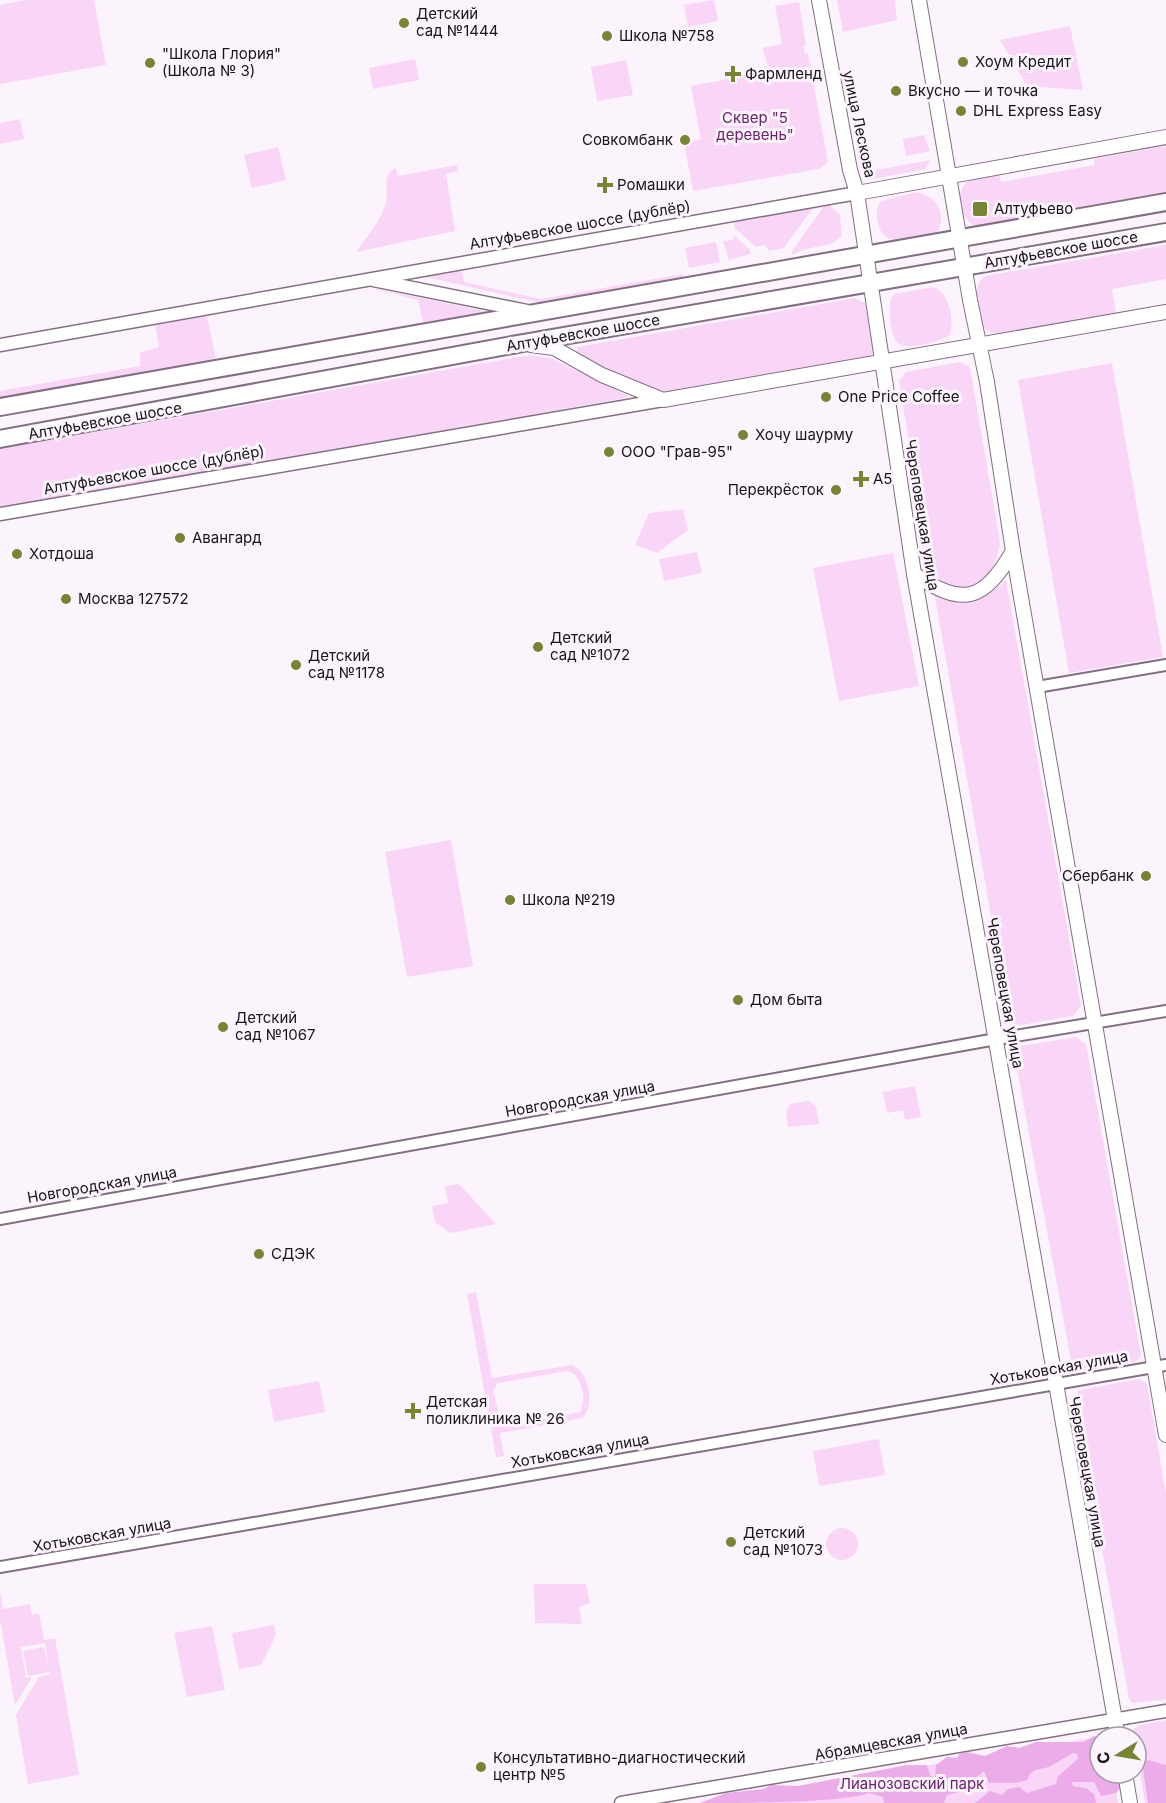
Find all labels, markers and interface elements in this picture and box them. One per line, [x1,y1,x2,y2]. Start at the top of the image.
place label: Детский сад №1444 [416,4,498,40]
marker: Детский сад №1444 [397,16,411,30]
place label: Школа №758 [619,26,715,45]
marker: Школа №758 [600,29,614,43]
place label: "Школа Глория" (Школа № 3) [162,44,281,80]
place label: Хоум Кредит [975,52,1071,71]
marker: Хоум Кредит [956,55,970,69]
marker: "Школа Глория" (Школа № 3) [143,56,157,70]
place label: Фармленд [745,64,822,83]
marker: Фармленд [726,67,740,81]
street label: улица Лескова [839,69,880,179]
place label: Вкусно — и точка [908,81,1038,100]
marker: Вкусно — и точка [889,84,903,98]
place label: DHL Express Easy [973,101,1103,120]
marker: DHL Express Easy [954,104,968,118]
park label: Сквер "5 деревень" [716,108,794,144]
place label: Совкомбанк [582,130,673,149]
marker: Совкомбанк [678,133,692,147]
place label: Ромашки [617,175,685,194]
marker: Ромашки [598,178,612,192]
street label: Алтуфьевское шоссе (дублёр) [468,196,692,253]
place label: Алтуфьево [994,199,1073,218]
marker: Алтуфьево [971,200,989,218]
street label: Алтуфьевское шоссе [983,227,1139,272]
street label: Алтуфьевское шоссе [505,310,661,355]
place label: One Price Coffee [838,387,959,406]
marker: One Price Coffee [819,390,833,404]
street label: Алтуфьевское шоссе [27,398,183,443]
place label: Хочу шаурму [755,425,854,444]
marker: Хочу шаурму [736,428,750,442]
street label: Череповецкая улица [901,438,944,592]
street label: Алтуфьевское шоссе (дублёр) [42,441,266,498]
place label: ООО "Грав-95" [621,442,733,461]
marker: ООО "Грав-95" [602,445,616,459]
place label: А5 [873,469,892,488]
marker: А5 [854,472,868,486]
place label: Перекрёсток [728,480,824,499]
marker: Перекрёсток [829,483,843,497]
place label: Авангард [192,528,262,547]
marker: Авангард [173,531,187,545]
place label: Хотдоша [29,544,94,563]
marker: Хотдоша [10,547,24,561]
place label: Москва 127572 [78,589,189,608]
marker: Москва 127572 [59,592,73,606]
place label: Детский сад №1072 [550,628,630,664]
marker: Детский сад №1072 [531,640,545,654]
place label: Детский сад №1178 [308,646,385,682]
marker: Детский сад №1178 [289,658,303,672]
place label: Сбербанк [1062,866,1134,885]
marker: Сбербанк [1139,869,1153,883]
place label: Школа №219 [522,890,615,909]
marker: Школа №219 [503,893,517,907]
street label: Череповецкая улица [983,916,1028,1070]
place label: Дом быта [750,990,822,1009]
marker: Дом быта [731,993,745,1007]
place label: Детский сад №1067 [235,1008,316,1044]
marker: Детский сад №1067 [216,1020,230,1034]
street label: Новгородская улица [504,1076,656,1121]
street label: Новгородская улица [26,1162,178,1207]
place label: СДЭК [271,1244,315,1263]
marker: СДЭК [252,1247,266,1261]
street label: Хотьковская улица [988,1346,1129,1389]
place label: Детская поликлиника № 26 [426,1392,565,1428]
street label: Череповецкая улица [1065,1395,1110,1549]
marker: Детская поликлиника № 26 [404,1402,422,1420]
street label: Хотьковская улица [509,1429,650,1472]
street label: Хотьковская улица [31,1513,172,1556]
place label: Детский сад №1073 [743,1523,823,1559]
marker: Детский сад №1073 [724,1535,738,1549]
street label: Абрамцевская улица [813,1719,969,1764]
north arrow [1088,1725,1148,1785]
place label: Консультативно-диагностический центр №5 [493,1748,746,1784]
text: С [1092,1750,1114,1766]
marker: Консультативно-диагностический центр №5 [474,1760,488,1774]
park label: Лианозовский парк [840,1774,984,1793]

